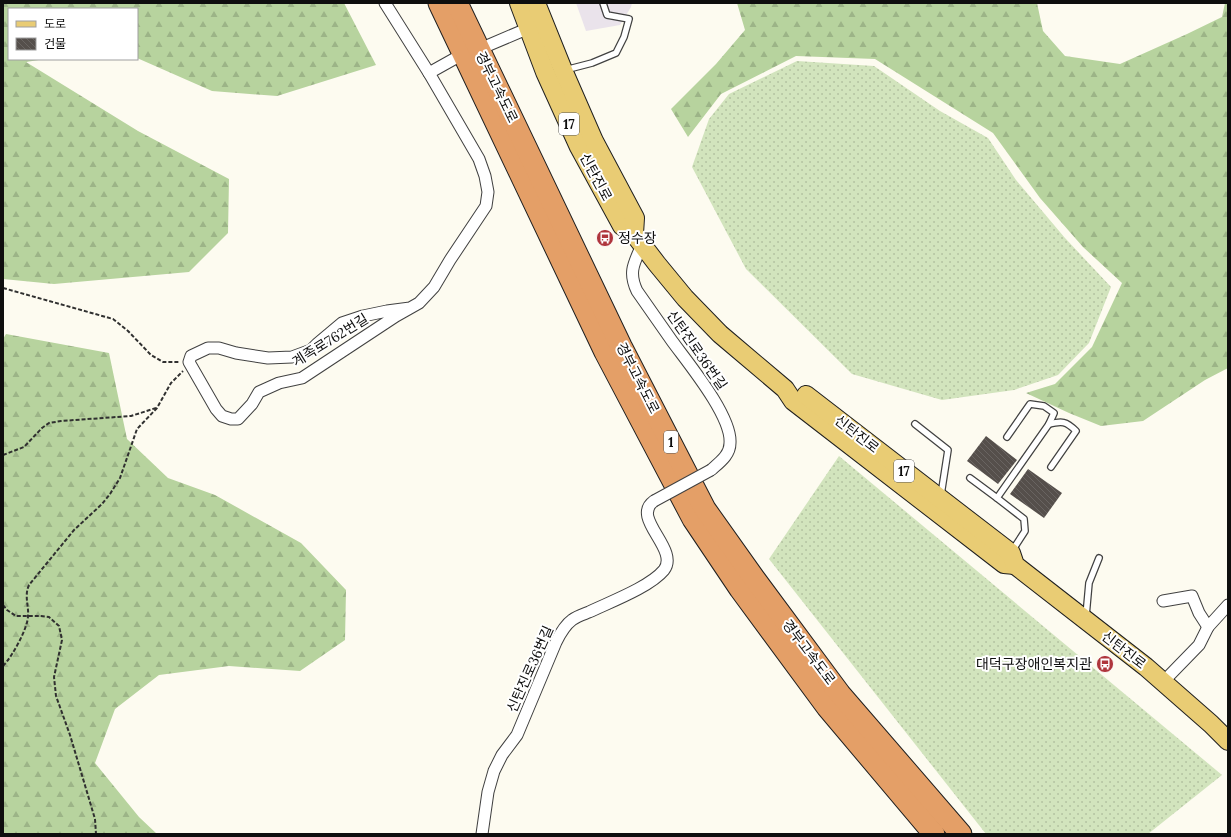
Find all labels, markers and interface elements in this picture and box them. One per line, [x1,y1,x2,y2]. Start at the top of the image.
legend [8,8,138,60]
text: 도로 [44,16,66,31]
text: 건물 [44,36,66,51]
street label: 경부고속도로 [472,48,522,126]
road number: 17 [559,113,579,135]
street label: 신탄진로 [576,150,616,204]
bus stop icon: 정수장 [595,228,615,248]
place label: 정수장 [618,229,657,247]
street label: 신탄진로36번길 [663,307,731,393]
street label: 계족로762번길 [289,309,371,371]
street label: 경부고속도로 [612,339,664,417]
street label: 신탄진로 [831,411,883,457]
road number: 1 [664,431,678,453]
road number: 17 [894,460,914,482]
street label: 경부고속도로 [779,616,840,688]
street label: 신탄진로36번길 [503,623,557,715]
street label: 신탄진로 [1098,627,1150,673]
bus stop icon: 대덕구장애인복지관 [1095,654,1115,674]
place label: 대덕구장애인복지관 [976,655,1092,673]

